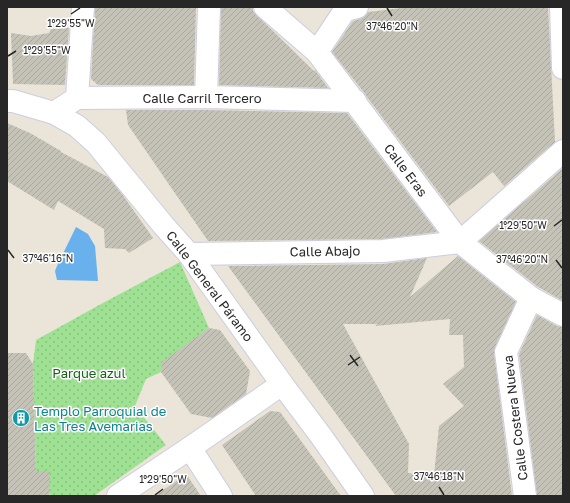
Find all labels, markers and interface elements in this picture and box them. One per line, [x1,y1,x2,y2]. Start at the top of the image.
text: 1°29'55"W [47,17,95,29]
text: 37°46'20"N [366,20,418,32]
text: 1°29'55"W [23,44,71,56]
street label: Calle Carril Tercero [142,90,262,106]
street label: Calle Eras [381,140,431,200]
text: 1°29'50"W [499,219,547,231]
street label: Calle General Páramo [163,228,257,345]
street label: Calle Abajo [290,242,361,260]
text: 37°46'16"N [23,252,73,264]
text: 37°46'20"N [496,253,548,265]
street label: Calle Costera Nueva [499,354,531,482]
park label: Parque azul [52,365,126,381]
place label: Templo Parroquial de Las Tres Avemarias [34,403,166,434]
building icon: Templo Parroquial de Las Tres Avemarias [11,408,31,428]
text: 37°46'18"N [414,470,464,482]
text: 1°29'50"W [139,473,187,485]

